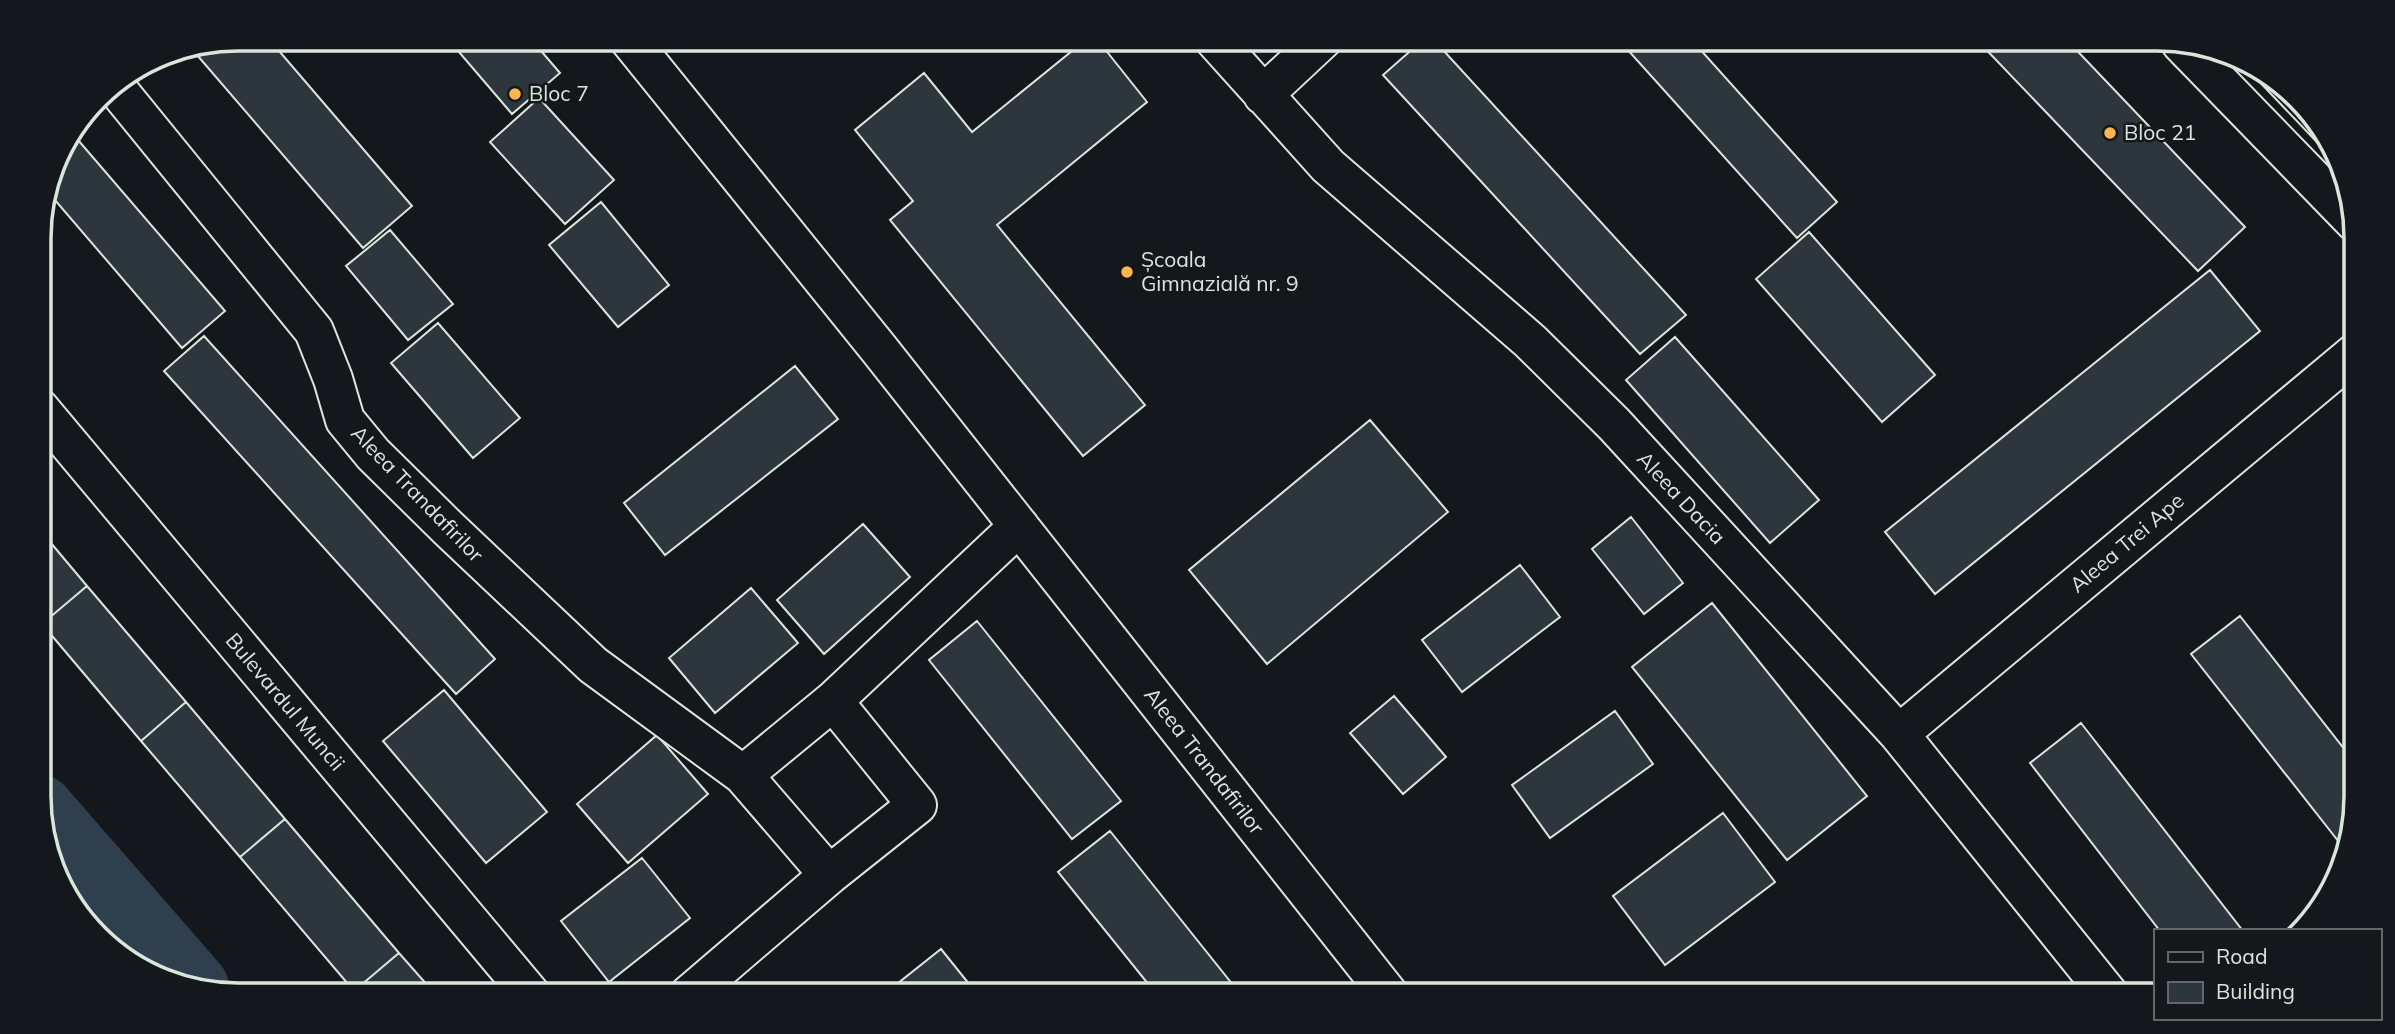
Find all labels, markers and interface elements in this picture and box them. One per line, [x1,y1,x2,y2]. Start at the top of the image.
place label: Bloc 7 [529,80,589,106]
marker: Bloc 7 [507,86,523,102]
place label: Bloc 21 [2124,119,2196,145]
marker: Bloc 21 [2102,125,2118,141]
place label: Școala Gimnazială nr. 9 [1141,246,1299,296]
marker: Școala Gimnazială nr. 9 [1119,264,1135,280]
street label: Aleea Trandafirilor [346,420,490,567]
street label: Aleea Dacia [1632,445,1731,549]
street label: Aleea Trei Ape [2064,487,2189,598]
street label: Bulevardul Muncii [221,627,351,775]
street label: Aleea Trandafirilor [1139,682,1270,839]
legend [2154,929,2381,1020]
text: Road [2216,943,2267,969]
text: Building [2216,978,2295,1004]

